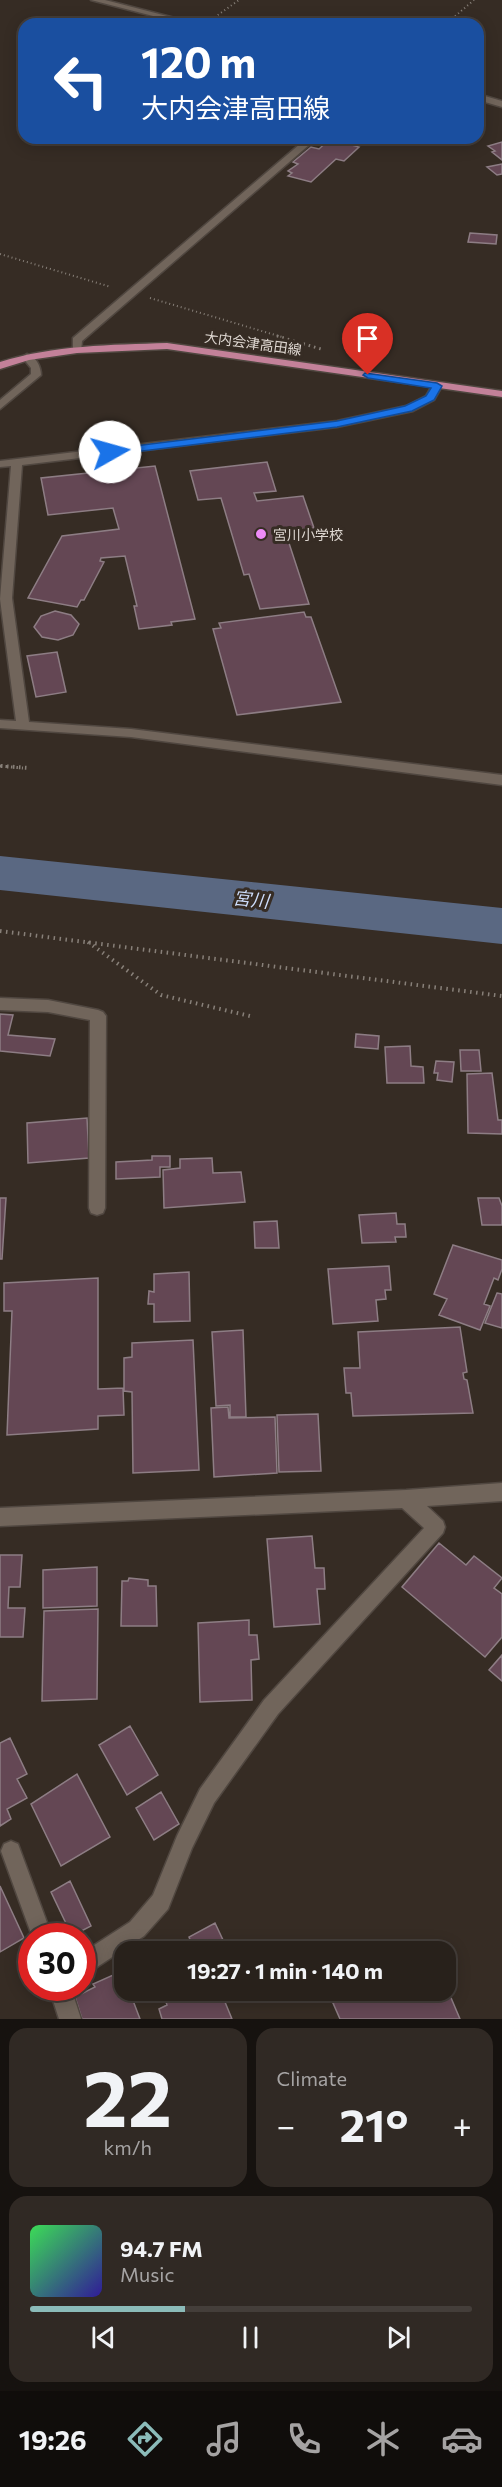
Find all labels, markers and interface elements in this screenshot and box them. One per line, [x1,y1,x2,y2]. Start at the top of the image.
text: 120 m [141,35,256,87]
icon: left [42,42,120,120]
text: 大内会津高田線 [141,91,330,124]
pin [342,313,393,375]
icon: arrive [351,322,384,355]
street label: 大内会津高田線 [203,328,303,358]
position arrow [78,420,142,484]
place label: 宮川小学校 [273,526,343,543]
marker: 宮川小学校 [254,527,268,541]
water label: 宮川 [232,886,272,912]
speed limit sign: 30 [18,1923,96,2001]
text: 19:27 · 1 min · 140 m [187,1957,383,1984]
text: 22 [83,2048,172,2143]
text: Climate [277,2066,347,2090]
text: 21° [339,2096,408,2151]
text: − [277,2104,295,2145]
text: + [453,2104,472,2145]
text: km/h [103,2135,152,2159]
text: 94.7 FM [120,2235,203,2262]
text: Music [120,2262,174,2286]
icon: previous [87,2321,120,2354]
icon: pause [234,2321,267,2354]
icon: next [382,2321,415,2354]
icon: directions [124,2418,166,2460]
icon: music [203,2418,245,2460]
icon: phone [283,2418,325,2460]
icon: climate [362,2418,404,2460]
icon: car [441,2418,483,2460]
text: 19:26 [19,2423,87,2456]

